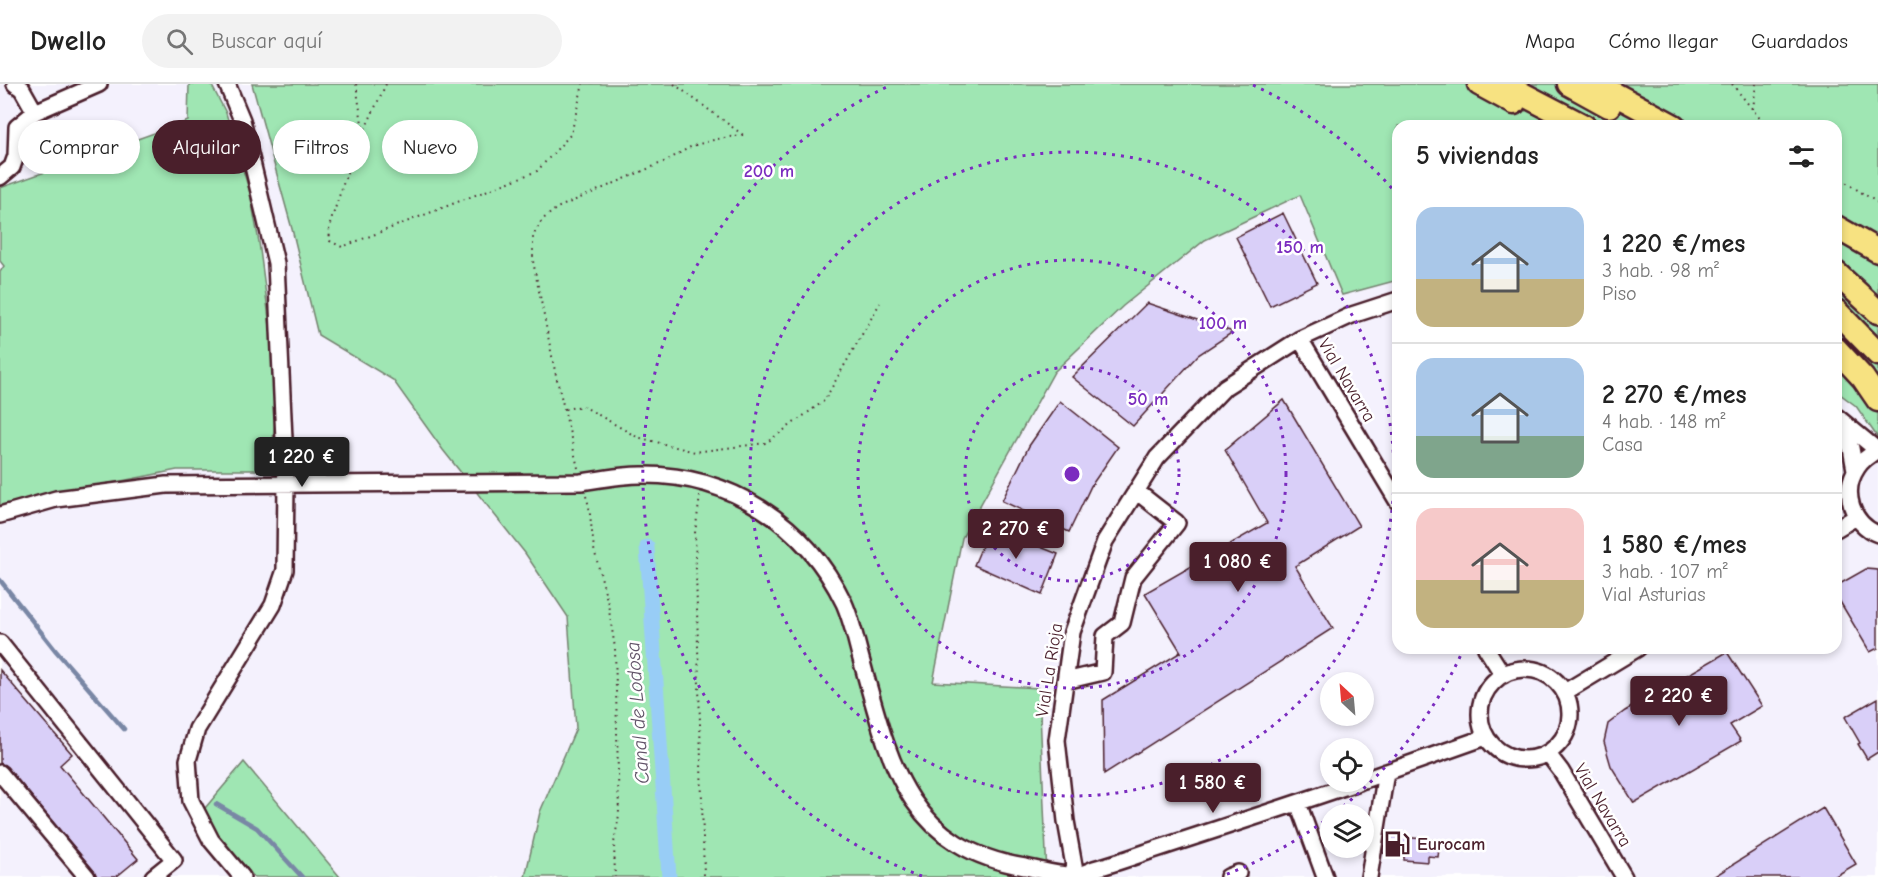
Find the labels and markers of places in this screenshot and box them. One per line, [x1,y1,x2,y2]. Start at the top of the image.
pin: 1 220 € [247,437,357,488]
centre of rings [1062,464,1082,484]
pin: 2 270 € [961,509,1071,560]
pin: 1 080 € [1183,542,1293,593]
pin: 2 220 € [1624,676,1734,727]
pin: 1 580 € [1158,763,1268,814]
fuel station icon: Eurocam [1382,829,1412,859]
place label: Eurocam [1417,834,1485,855]

